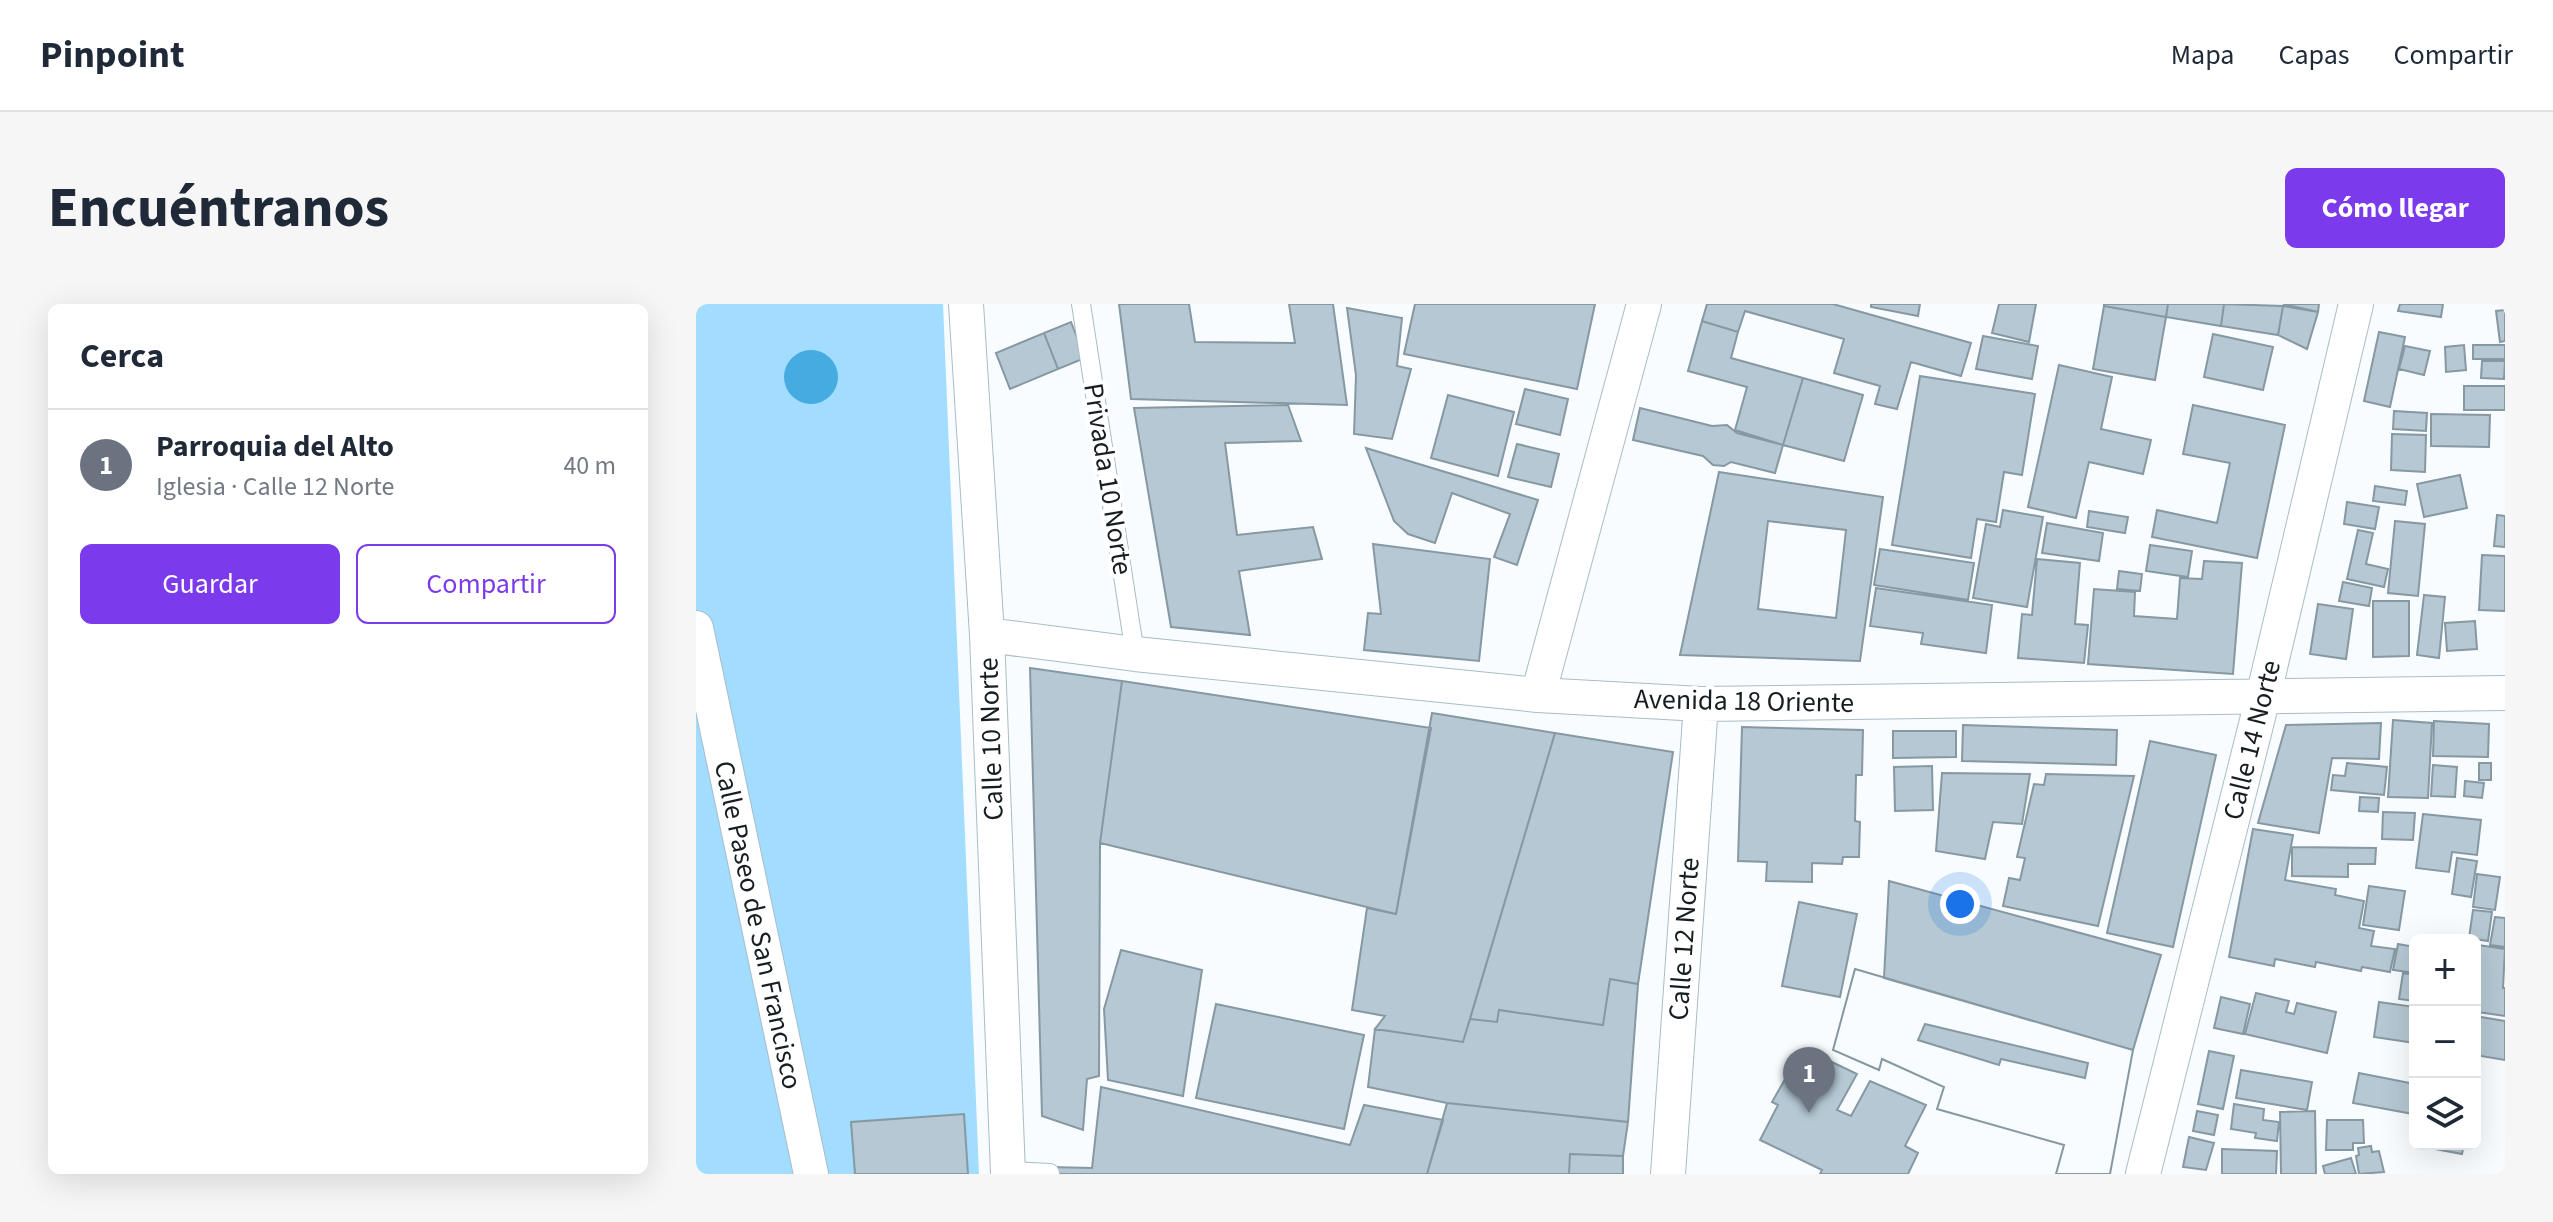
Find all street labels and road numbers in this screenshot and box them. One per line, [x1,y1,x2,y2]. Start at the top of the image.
street label: Privada 10 Norte [1073,380,1143,578]
street label: Calle 14 Norte [2213,656,2291,824]
street label: Calle 10 Norte [968,657,1014,821]
street label: Avenida 18 Oriente [1634,679,1854,723]
street label: Calle Paseo de San Francisco [704,757,812,1093]
street label: Calle 12 Norte [1658,856,1710,1022]

